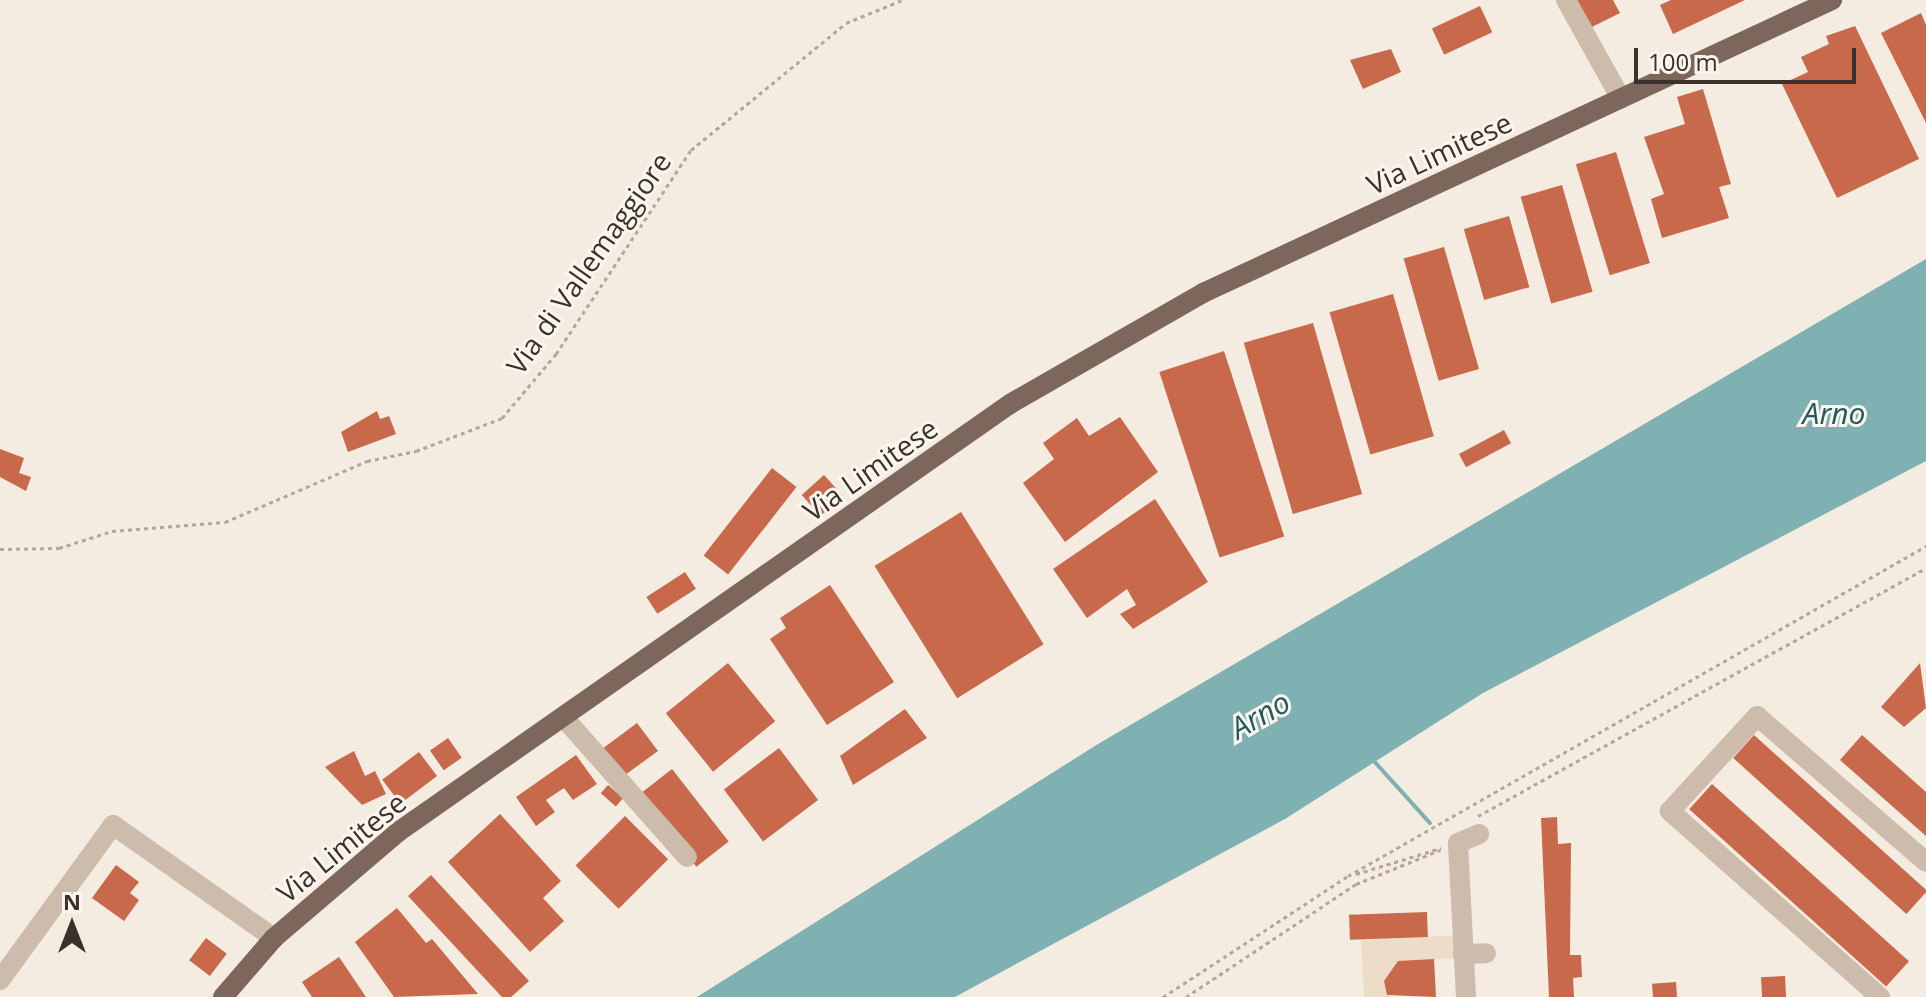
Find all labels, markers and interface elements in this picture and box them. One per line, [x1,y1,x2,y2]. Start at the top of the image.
scale bar [1638,32,1860,82]
text: 100 m [1648,45,1718,78]
street label: Via Limitese [1361,105,1517,201]
street label: Via di Vallemaggiore [499,146,677,380]
water label: Arno [1803,395,1865,431]
street label: Via Limitese [796,410,944,528]
water label: Arno [1224,684,1296,746]
street label: Via Limitese [270,785,412,909]
north arrow [32,885,112,965]
text: N [63,886,81,916]

